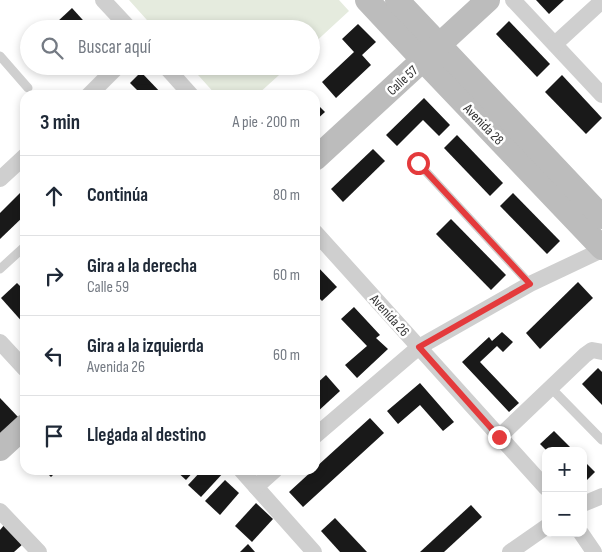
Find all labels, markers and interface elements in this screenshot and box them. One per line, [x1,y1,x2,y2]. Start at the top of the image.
search box [20,20,320,75]
icon: search [38,34,66,62]
text: Buscar aquí [78,36,151,59]
street label: Calle 57 [383,62,422,99]
street label: Avenida 28 [459,99,507,148]
text: 3 min [40,110,80,135]
text: A pie · 200 m [233,113,300,132]
route start [407,152,430,175]
icon: ahead [40,182,68,210]
text: Continúa [87,184,148,207]
text: 80 m [273,186,300,205]
text: Gira a la derecha [87,255,197,278]
icon: right [40,262,68,290]
text: 60 m [273,266,300,285]
text: Calle 59 [87,278,129,297]
street label: Avenida 26 [366,290,413,340]
text: Gira a la izquierda [87,335,204,358]
icon: left [40,342,68,370]
text: 60 m [273,346,300,365]
text: Avenida 26 [87,358,145,377]
icon: arrive [40,422,68,450]
text: Llegada al destino [87,424,206,447]
route end [488,426,511,449]
map controls [542,447,587,537]
button: + [542,447,587,492]
button: − [542,492,587,537]

